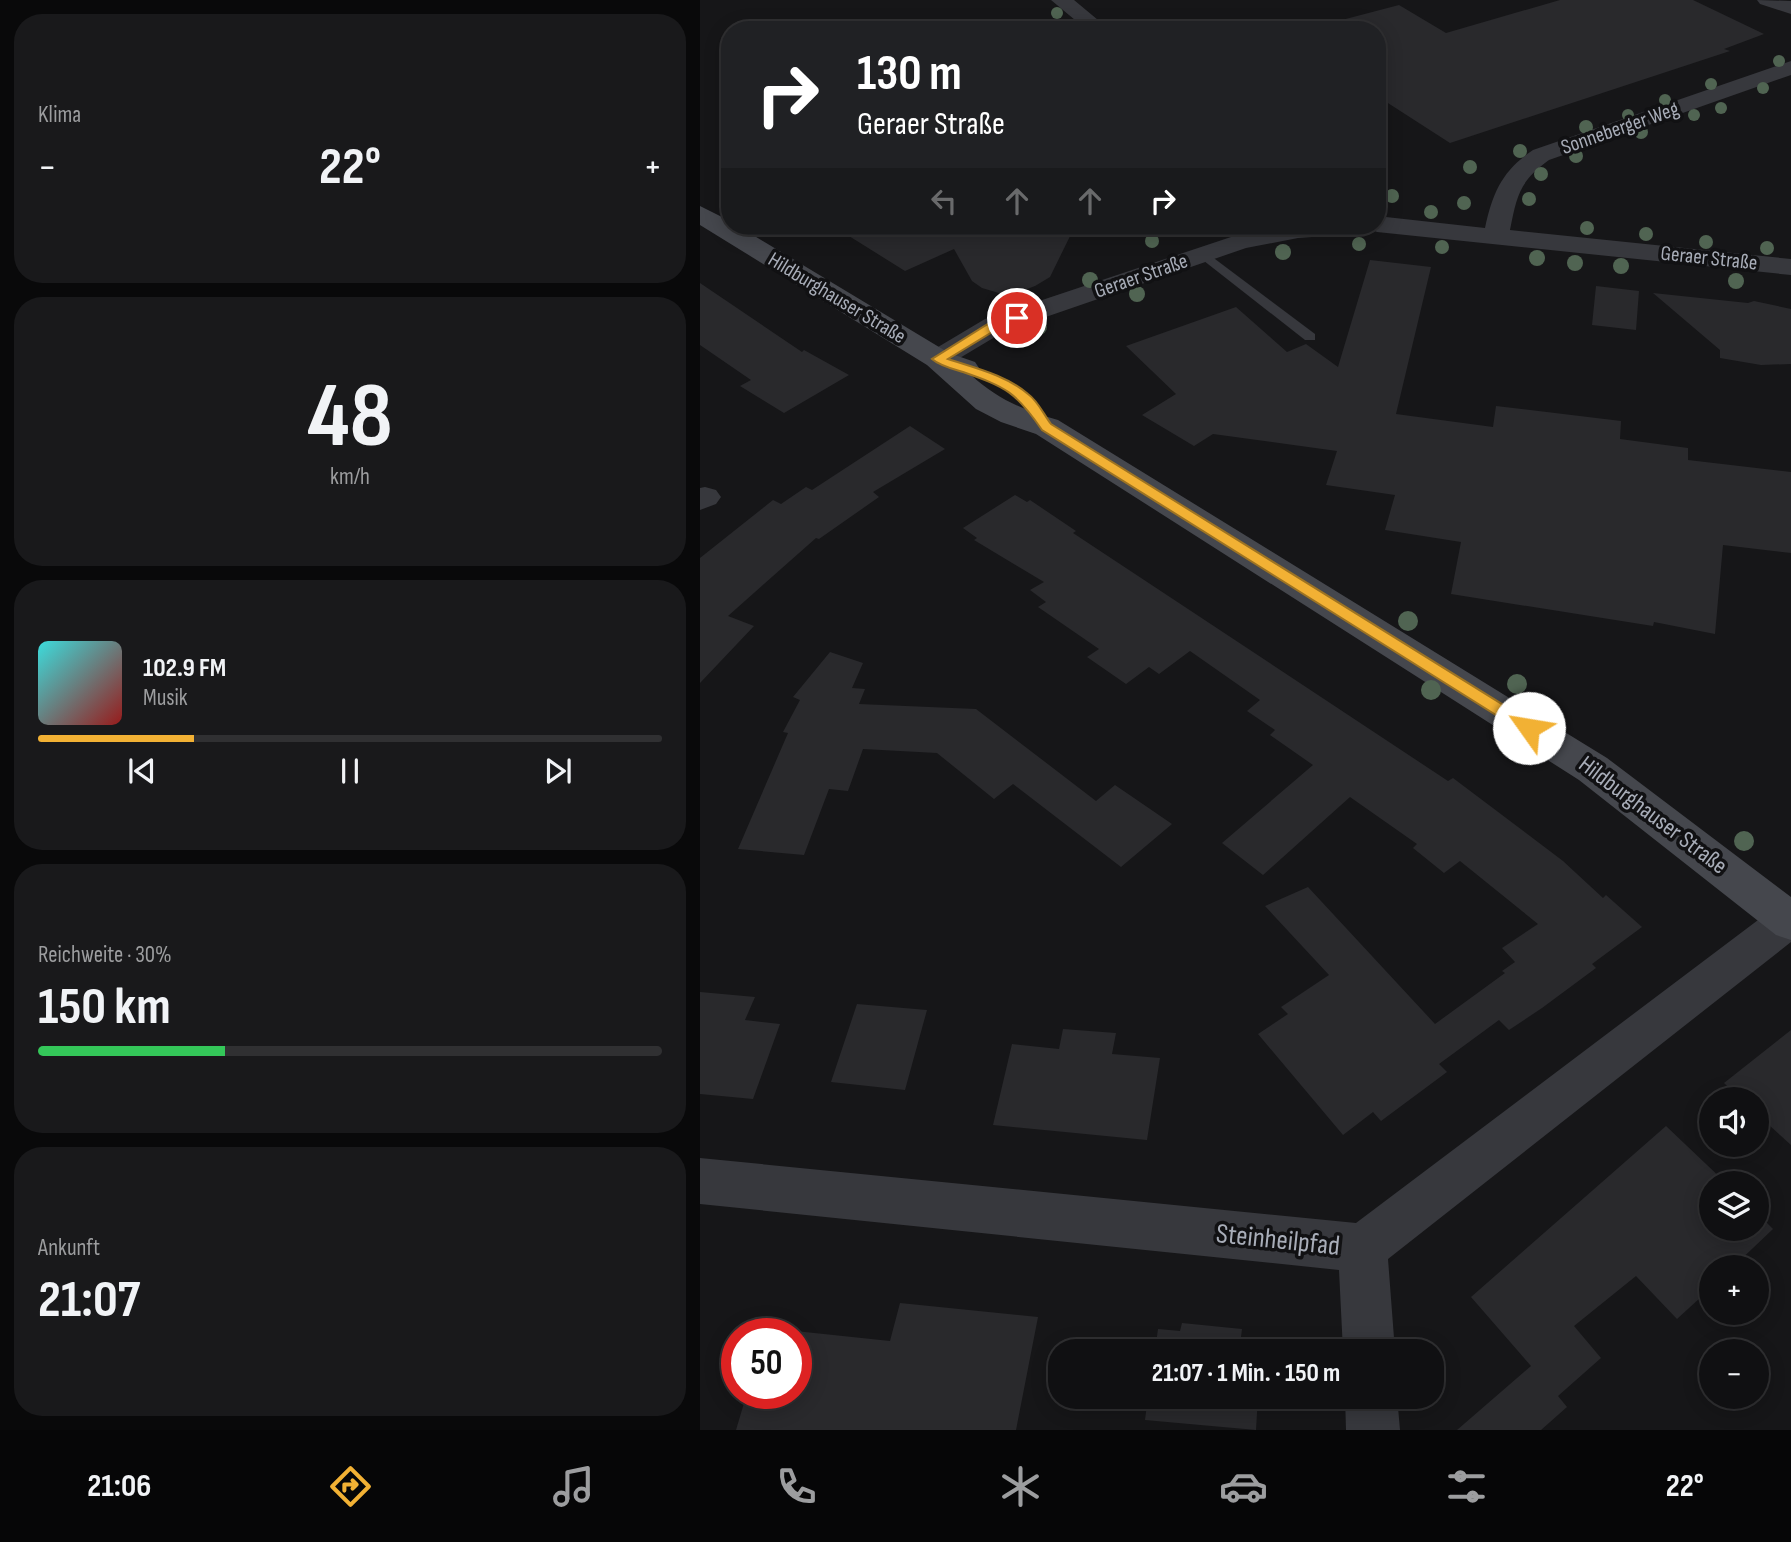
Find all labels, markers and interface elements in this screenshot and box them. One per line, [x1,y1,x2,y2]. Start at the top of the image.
text: 130 m [857,45,962,104]
icon: right [742,49,833,140]
street label: Sonneberger Weg [1558,96,1682,160]
text: Klima [38,101,81,129]
text: Geraer Straße [857,105,1005,144]
text: 22° [319,136,381,199]
text: − [38,145,57,190]
text: + [643,145,662,190]
icon: left [925,182,963,220]
icon: ahead [998,182,1036,220]
icon: ahead [1071,182,1109,220]
icon: right [1144,182,1182,220]
street label: Geraer Straße [1659,240,1759,276]
street label: Hildburghauser Straße [764,247,910,349]
street label: Geraer Straße [1091,248,1191,304]
pin [987,288,1047,348]
icon: arrive [998,299,1036,337]
text: 48 [307,363,393,472]
text: km/h [330,463,370,491]
text: 102.9 FM [143,653,226,684]
text: Musik [143,684,188,712]
position arrow [1492,691,1566,765]
street label: Hildburghauser Straße [1573,750,1733,880]
icon: previous [123,752,161,790]
icon: pause [331,752,369,790]
icon: next [539,752,577,790]
text: Reichweite · 30% [38,941,172,969]
text: 150 km [38,976,171,1039]
map controls [1699,1087,1769,1409]
button: sound [1699,1087,1769,1157]
button: layers [1699,1171,1769,1241]
street label: Steinheilpfad [1215,1217,1341,1263]
text: Ankunft [38,1234,100,1262]
button: + [1699,1255,1769,1325]
text: 21:07 [38,1269,140,1332]
speed limit sign: 50 [721,1318,812,1409]
button: − [1699,1339,1769,1409]
text: 21:07 · 1 Min. · 150 m [1152,1358,1340,1389]
icon: directions [326,1462,375,1511]
icon: music [549,1462,598,1511]
icon: phone [772,1462,821,1511]
icon: climate [996,1462,1045,1511]
icon: car [1219,1462,1268,1511]
icon: filters [1442,1462,1491,1511]
text: 21:06 [87,1467,151,1506]
text: 22° [1666,1467,1704,1506]

